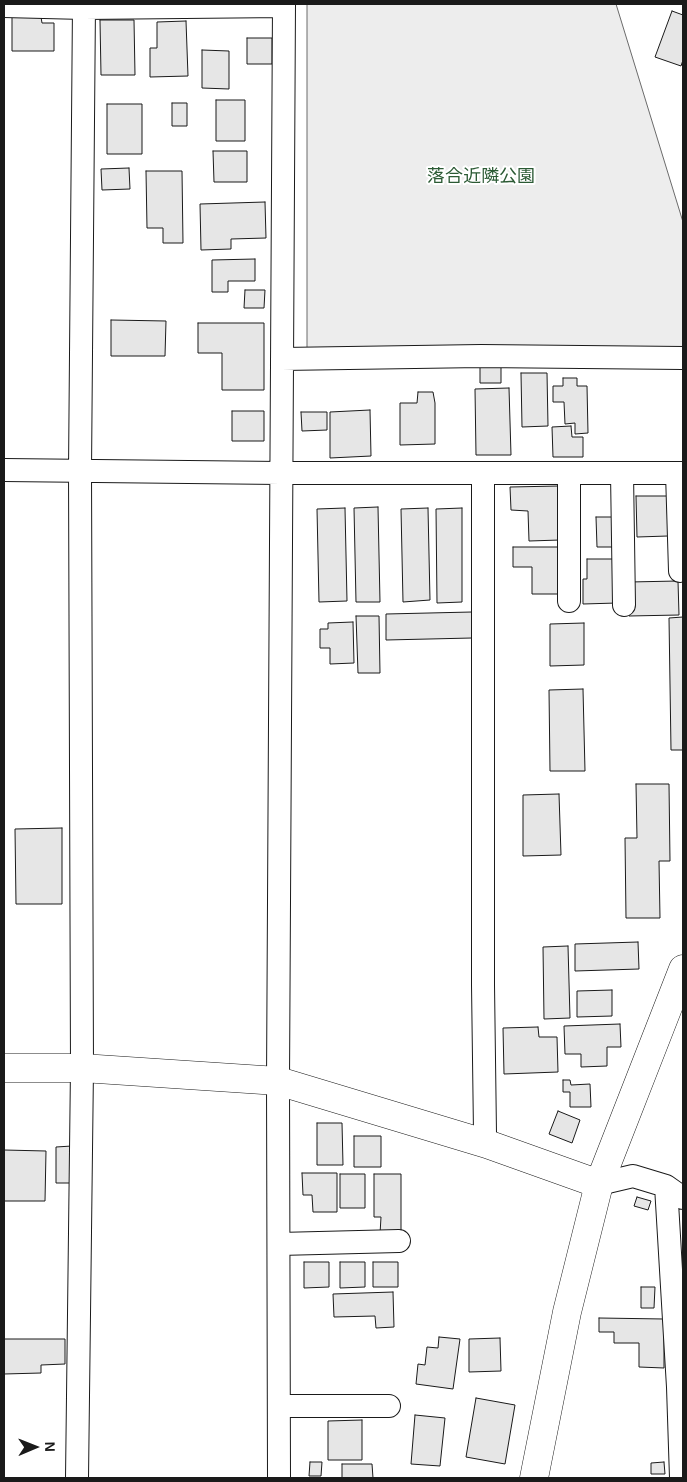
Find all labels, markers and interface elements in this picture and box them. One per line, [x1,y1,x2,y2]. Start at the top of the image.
park label: 落合近隣公園 [427,166,535,188]
north arrow [10,1422,60,1472]
text: N [42,1442,58,1452]

